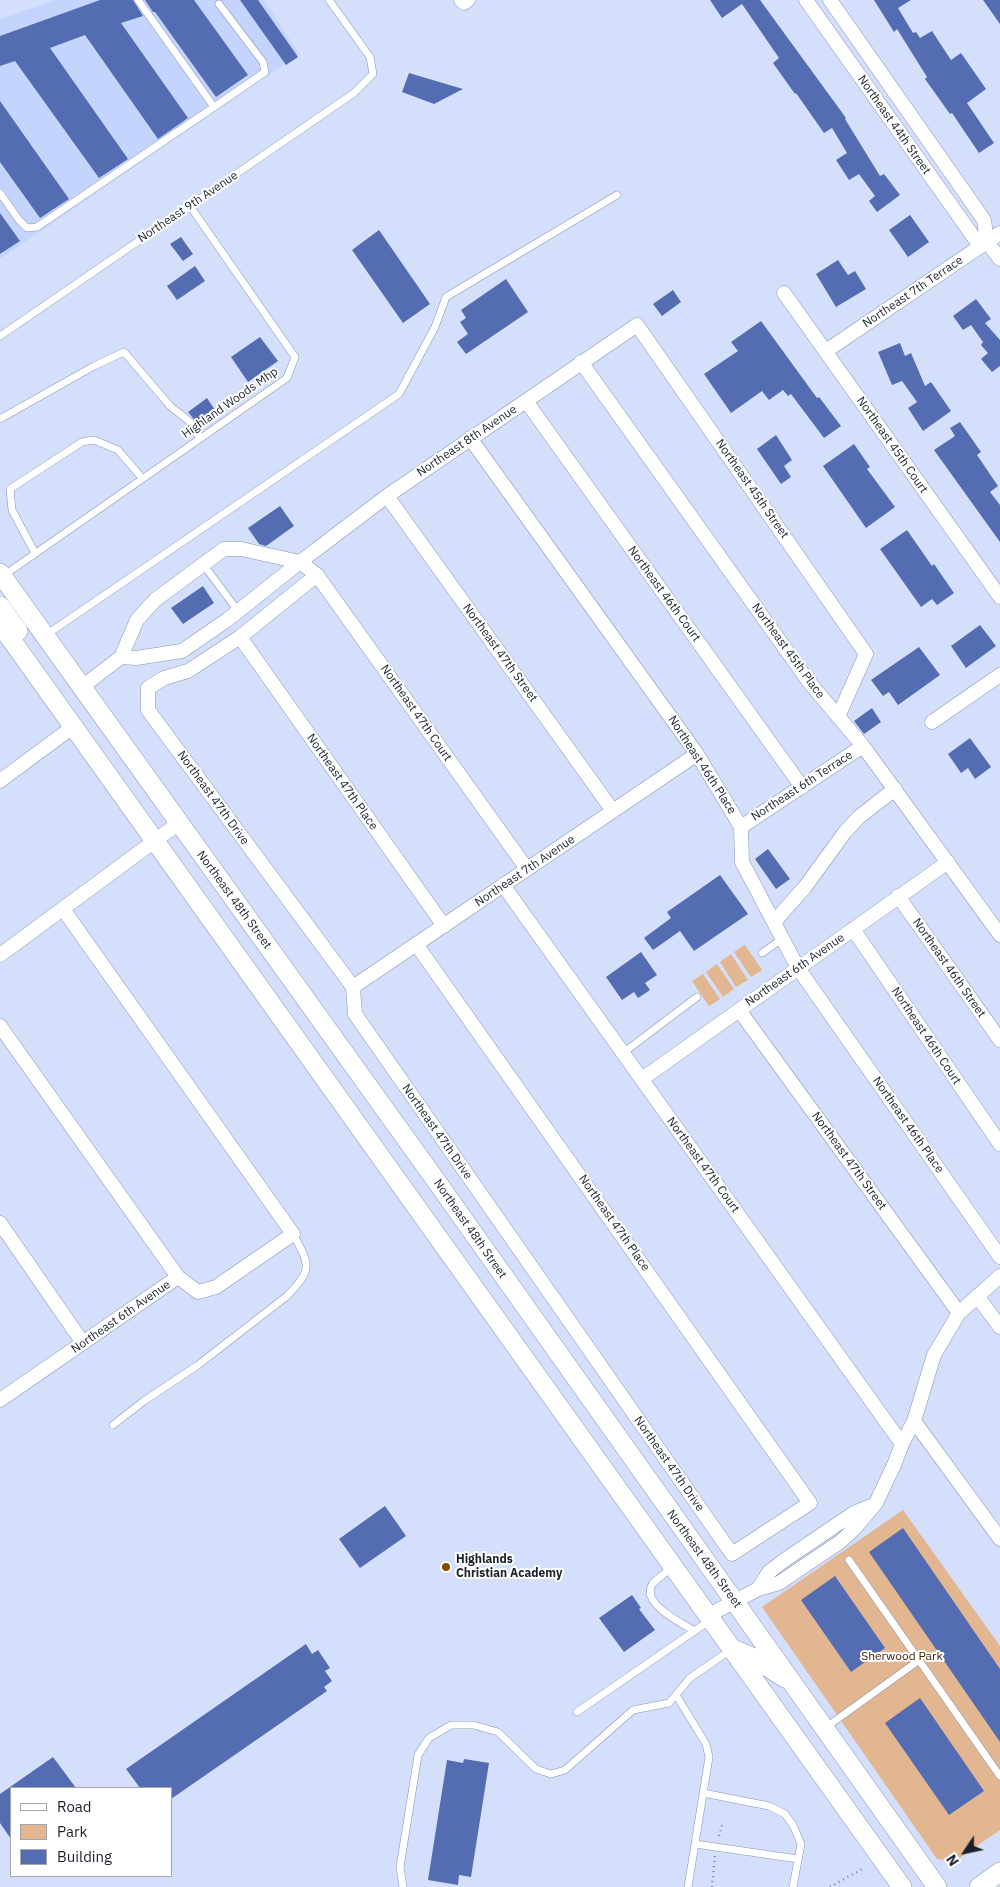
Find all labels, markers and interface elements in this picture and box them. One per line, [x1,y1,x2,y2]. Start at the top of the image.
street label: Northeast 44th Street [854,73,934,177]
street label: Northeast 9th Avenue [135,168,241,246]
street label: Northeast 7th Terrace [860,253,966,331]
street label: Highland Woods Mhp [179,364,281,442]
street label: Northeast 45th Court [853,394,931,496]
street label: Northeast 8th Avenue [414,402,520,480]
street label: Northeast 45th Street [712,437,792,541]
street label: Northeast 46th Court [625,543,703,645]
street label: Northeast 47th Street [460,601,540,705]
street label: Northeast 45th Place [749,601,827,701]
street label: Northeast 47th Court [377,662,455,764]
street label: Northeast 46th Place [665,713,739,817]
street label: Northeast 47th Place [303,731,381,833]
street label: Northeast 47th Drive [174,748,252,848]
street label: Northeast 6th Terrace [749,748,855,824]
street label: Northeast 7th Avenue [472,832,578,910]
street label: Northeast 48th Street [194,848,274,952]
street label: Northeast 46th Street [909,916,989,1020]
street label: Northeast 6th Avenue [743,930,847,1010]
street label: Northeast 46th Court [888,985,964,1087]
street label: Northeast 46th Place [869,1074,947,1176]
street label: Northeast 47th Drive [399,1082,475,1182]
street label: Northeast 47th Street [809,1109,889,1213]
street label: Northeast 47th Court [664,1114,742,1216]
street label: Northeast 47th Place [575,1172,653,1274]
street label: Northeast 48th Street [430,1177,510,1281]
street label: Northeast 6th Avenue [69,1277,173,1357]
street label: Northeast 47th Drive [631,1414,707,1514]
street label: Northeast 48th Street [664,1507,744,1611]
place label: Highlands Christian Academy [456,1553,562,1581]
marker: Highlands Christian Academy [440,1561,452,1573]
park label: Sherwood Park [861,1650,943,1664]
legend [10,1787,172,1877]
text: Road [57,1797,92,1816]
text: Park [57,1822,87,1841]
north arrow [940,1827,990,1877]
text: Building [57,1847,112,1866]
text: N [942,1851,963,1870]

